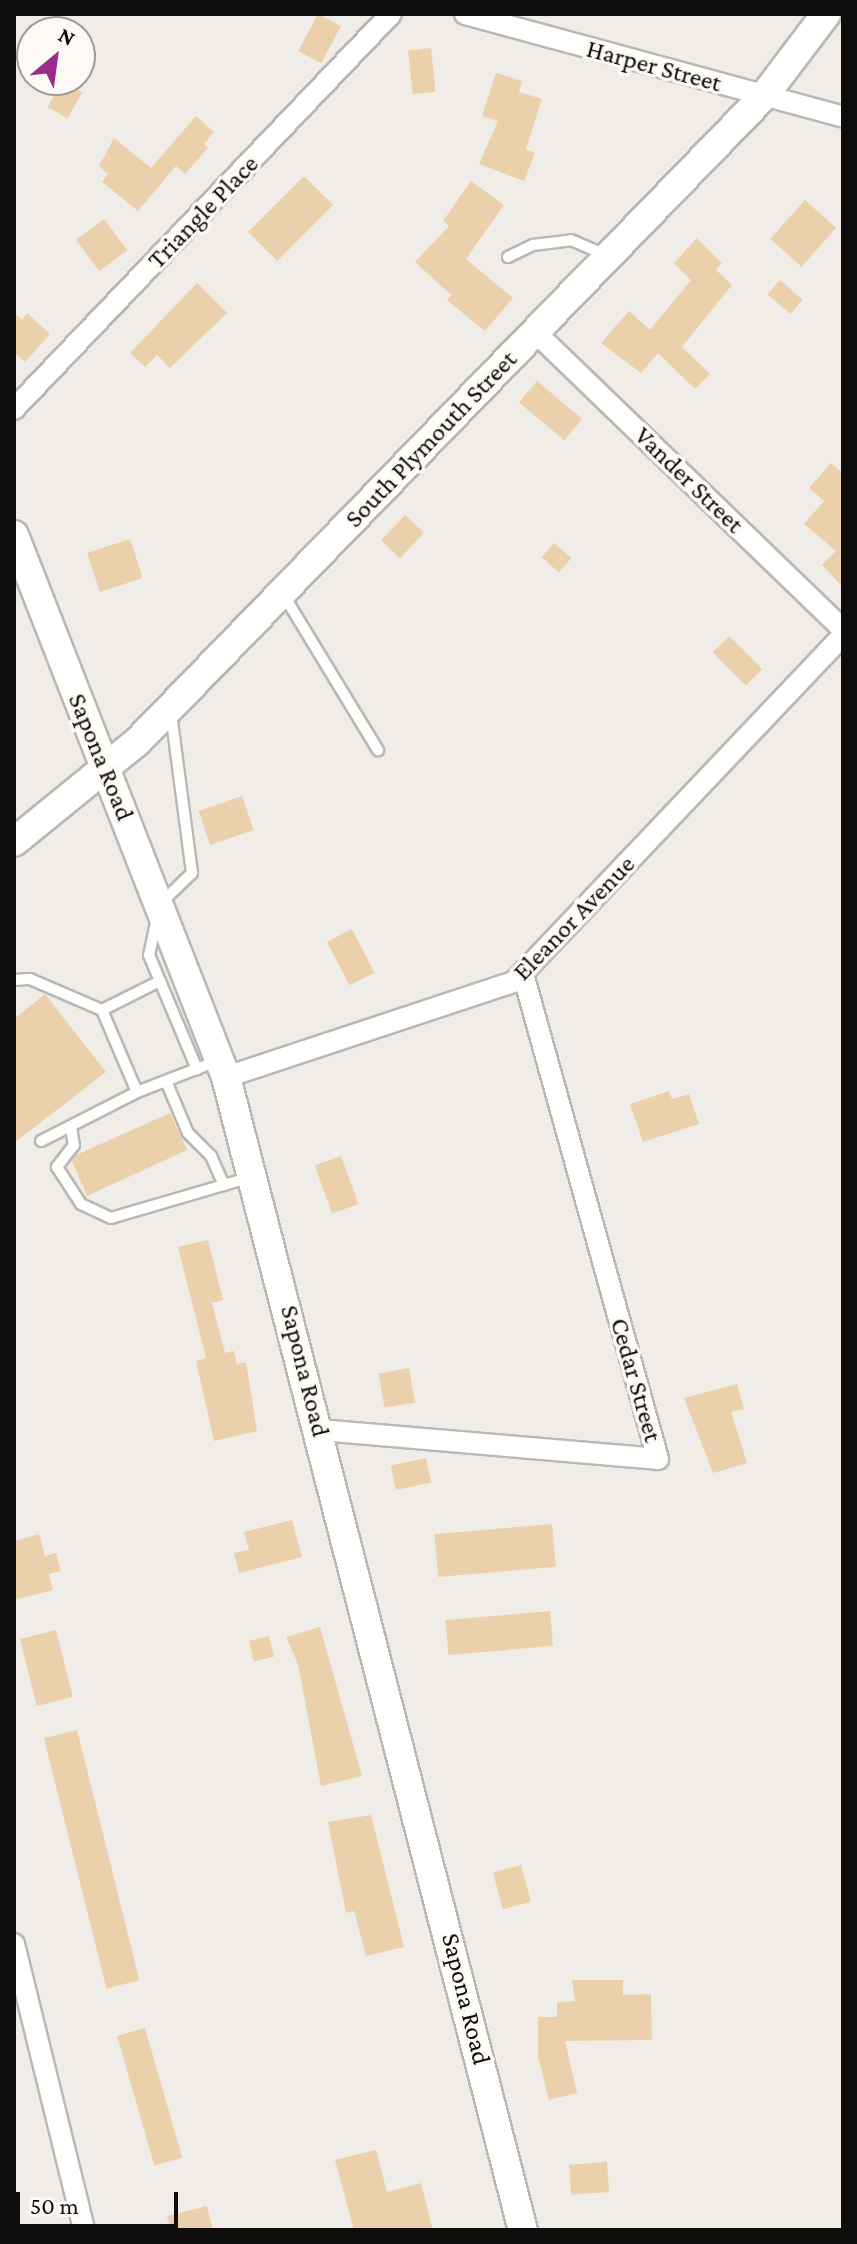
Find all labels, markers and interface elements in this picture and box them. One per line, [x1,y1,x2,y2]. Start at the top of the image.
north arrow [16,16,96,96]
text: N [54,22,80,51]
street label: Harper Street [583,33,725,99]
street label: Triangle Place [141,149,265,275]
street label: South Plymouth Street [338,344,524,534]
street label: Vander Street [628,420,750,540]
street label: Sapona Road [61,689,141,825]
street label: Eleanor Avenue [507,849,641,987]
street label: Sapona Road [274,1302,336,1440]
street label: Cedar Street [603,1314,669,1446]
street label: Sapona Road [435,1930,497,2068]
scale bar [20,2176,182,2226]
text: 50 m [30,2192,79,2219]

